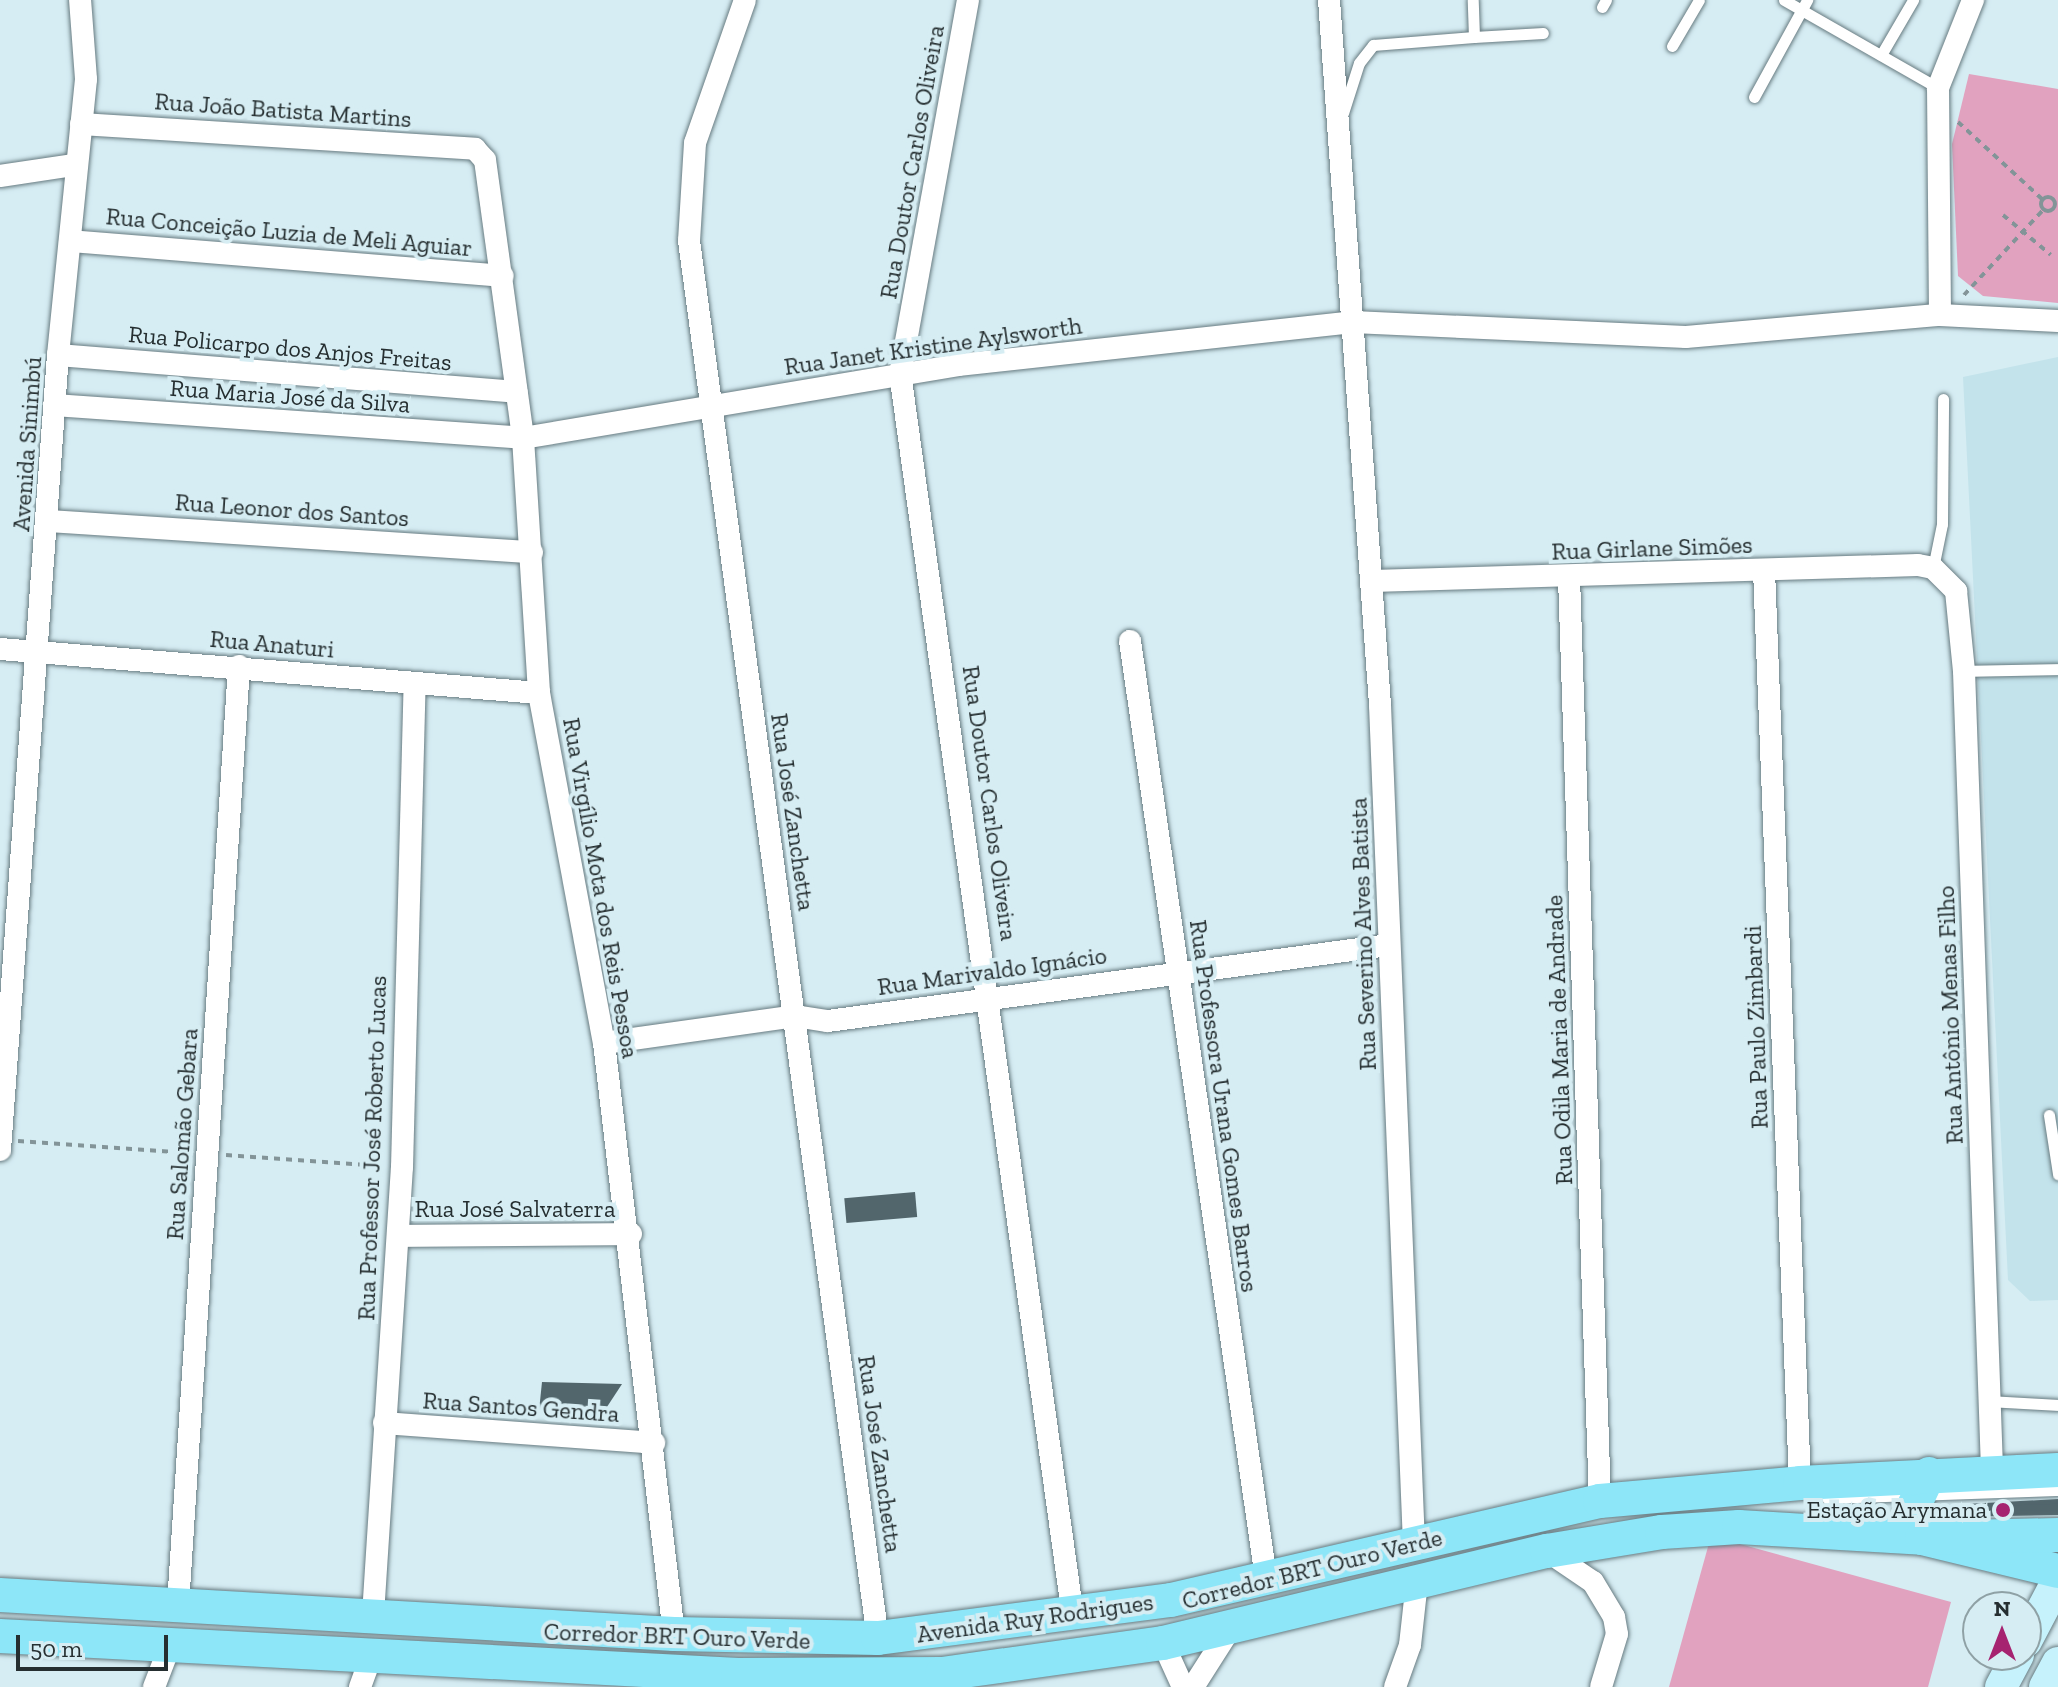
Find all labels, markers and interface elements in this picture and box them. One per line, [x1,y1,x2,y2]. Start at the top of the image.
street label: Rua Doutor Carlos Oliveira [874,23,950,301]
street label: Rua João Batista Martins [153,87,413,133]
street label: Rua Conceição Luzia de Meli Aguiar [104,202,474,262]
street label: Rua Janet Kristine Aylsworth [782,311,1084,381]
street label: Rua Policarpo dos Anjos Freitas [127,319,453,377]
street label: Avenida Sinimbú [7,356,47,532]
street label: Rua Maria José da Silva [169,373,411,419]
street label: Rua Leonor dos Santos [174,487,410,533]
street label: Rua Girlane Simões [1551,530,1753,566]
street label: Rua Anaturi [208,624,336,664]
street label: Rua Doutor Carlos Oliveira [956,663,1024,943]
street label: Rua José Zanchetta [765,711,821,913]
street label: Rua Virgílio Mota dos Reis Pessoa [557,715,645,1061]
street label: Rua Severino Alves Batista [1344,797,1382,1071]
street label: Rua Antônio Menas Filho [1931,885,1969,1145]
street label: Rua Odila Maria de Andrade [1540,894,1578,1186]
street label: Rua Professora Urana Gomes Barros [1184,918,1264,1294]
street label: Rua Paulo Zimbardi [1738,925,1774,1129]
street label: Rua Marivaldo Ignácio [876,941,1108,1001]
street label: Rua Professor José Roberto Lucas [352,974,392,1322]
street label: Rua Salomão Gebara [160,1027,204,1241]
street label: Rua José Salvaterra [414,1195,616,1223]
street label: Rua José Zanchetta [852,1353,908,1555]
street label: Rua Santos Gendra [422,1386,620,1428]
place label: Estação Arymana [1806,1496,1987,1524]
marker: Estação Arymana [1994,1501,2012,1519]
street label: Corredor BRT Ouro Verde [1178,1523,1446,1615]
street label: Avenida Ruy Rodrigues [915,1587,1155,1649]
north arrow [1962,1591,2042,1671]
text: N [1994,1595,2010,1622]
street label: Corredor BRT Ouro Verde [542,1617,812,1655]
scale bar [20,1619,172,1669]
text: 50 m [30,1634,82,1663]

